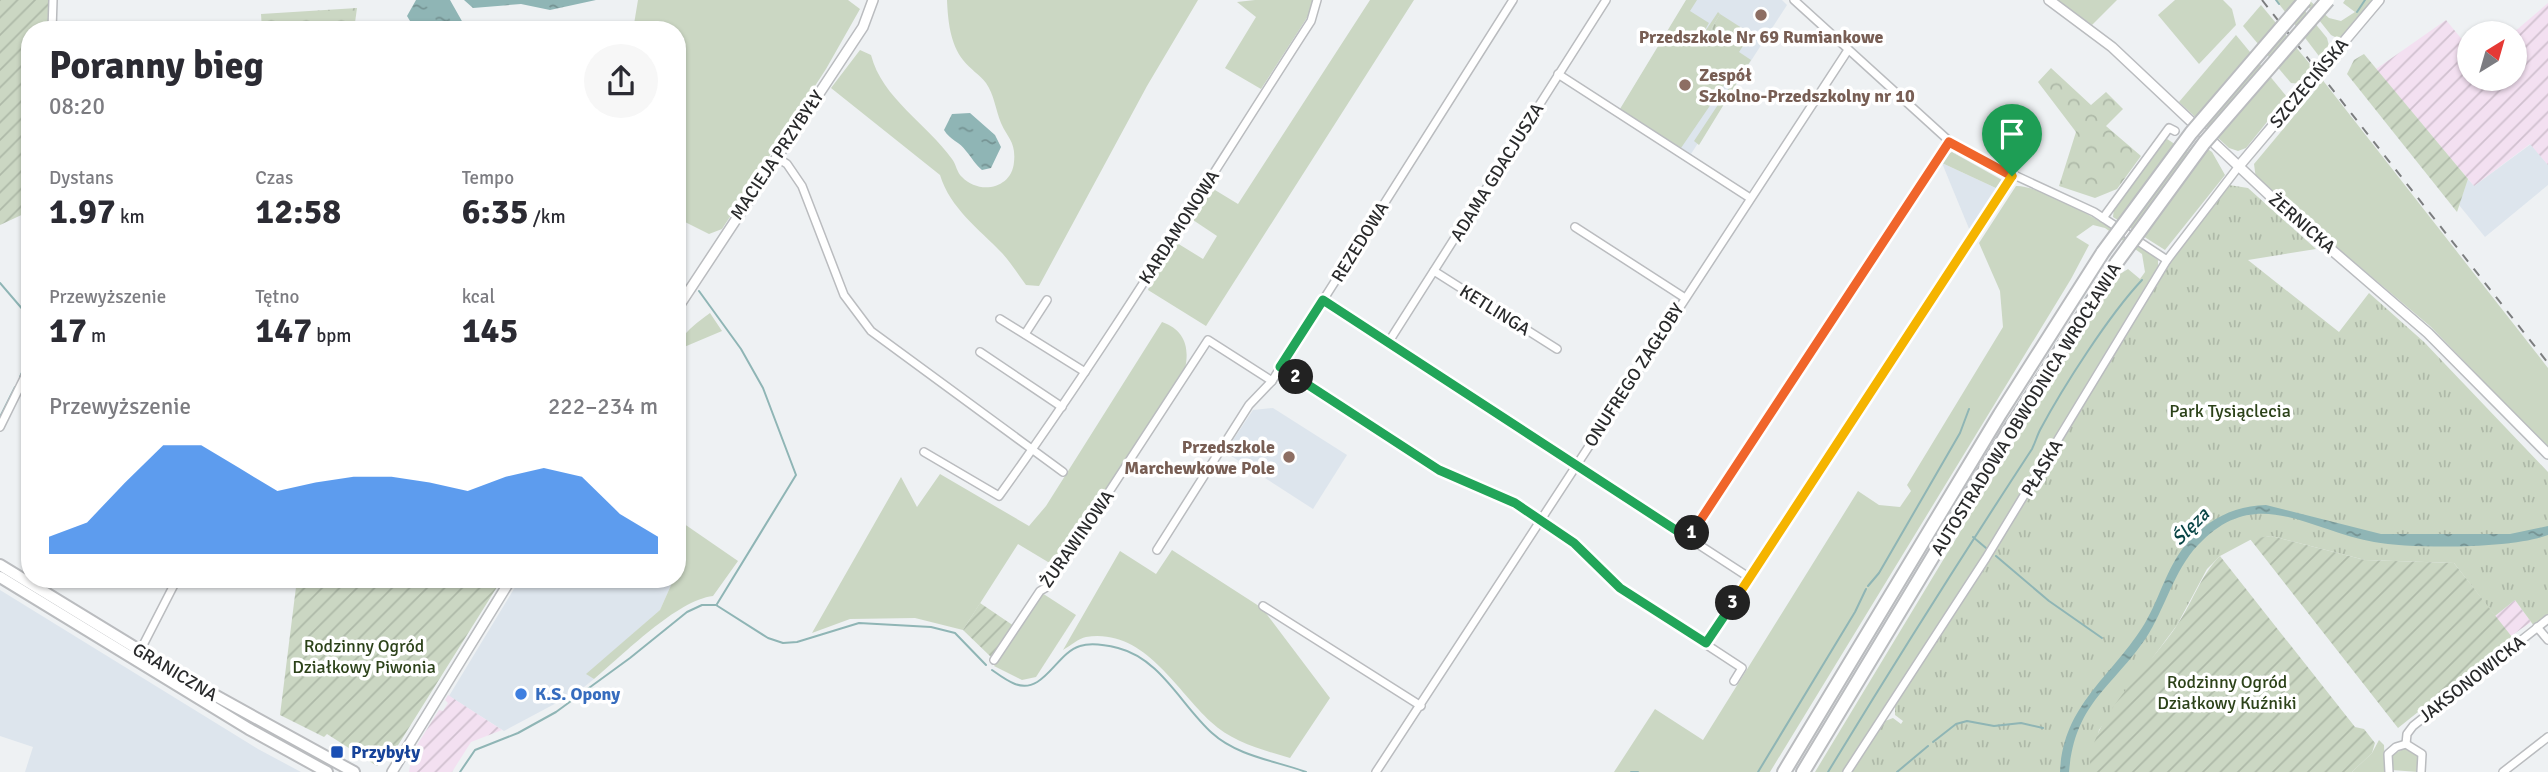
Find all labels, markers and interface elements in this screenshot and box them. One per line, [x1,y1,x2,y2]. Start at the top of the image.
marker: Przedszkole Nr 69 Rumiankowe [1753,7,1769,23]
north arrow [2457,21,2527,91]
map controls [2457,21,2527,91]
place label: Przedszkole Nr 69 Rumiankowe [1639,26,1883,48]
street label: SZCZECIŃSKA [2265,34,2353,132]
text: Poranny bieg [49,42,264,89]
button: share [584,44,658,118]
place label: Zespół Szkolno-Przedszkolny nr 10 [1699,64,1915,107]
marker: Zespół Szkolno-Przedszkolny nr 10 [1677,77,1693,93]
street label: MACIEJA PRZYBYŁY [726,86,828,224]
text: 08:20 [49,92,105,121]
street label: ADAMA GDACJUSZA [1446,99,1548,245]
pin [1982,104,2042,176]
icon: arrive [1993,115,2031,153]
text: Dystans [49,166,113,190]
text: Czas [255,166,293,190]
text: Tempo [462,166,514,190]
street label: KARDAMONOWA [1134,166,1224,288]
street label: ŻERNICKA [2264,188,2340,258]
text: 1.97 [49,190,116,233]
text: 12:58 [255,190,341,233]
text: 6:35 [462,190,529,233]
street label: REZEDOWA [1327,198,1393,286]
text: km [116,205,145,229]
text: /km [529,205,566,229]
street label: AUTOSTRADOWA OBWODNICA WROCŁAWIA [1926,259,2126,559]
street label: KETLINGA [1456,280,1534,340]
text: Przewyższenie [49,285,166,309]
text: Tętno [255,285,300,309]
text: kcal [462,285,495,309]
street label: ONUFREGO ZAGŁOBY [1579,299,1689,451]
text: 17 [49,309,87,352]
text: 147 [255,309,312,352]
text: 145 [462,309,518,352]
text: m [87,324,106,348]
text: bpm [312,324,351,348]
pin: 2 [1278,360,1314,394]
text: 2 [1290,364,1301,388]
text: Przewyższenie [49,392,191,421]
text: 222–234 m [548,392,658,421]
park label: Park Tysiąclecia [2169,400,2291,422]
place label: Przedszkole Marchewkowe Pole [1124,436,1275,479]
street label: PŁASKA [2017,436,2067,500]
marker: Przedszkole Marchewkowe Pole [1281,449,1297,465]
street label: ŻURAWINOWA [1035,486,1119,592]
water label: Ślęza [2167,502,2216,551]
pin: 1 [1674,516,1710,550]
text: 1 [1686,520,1697,544]
pin: 3 [1716,586,1750,620]
text: 3 [1727,590,1738,614]
street label: JAKSONOWICKA [2415,631,2529,727]
park label: Rodzinny Ogród Działkowy Piwonia [292,635,436,678]
street label: GRANICZNA [129,638,221,706]
park label: Rodzinny Ogród Działkowy Kuźniki [2157,671,2297,714]
place label: K.S. Opony [535,683,620,705]
marker: K.S. Opony [513,686,529,702]
place label: Przybyły [351,741,420,763]
marker: Przybyły [329,744,345,760]

